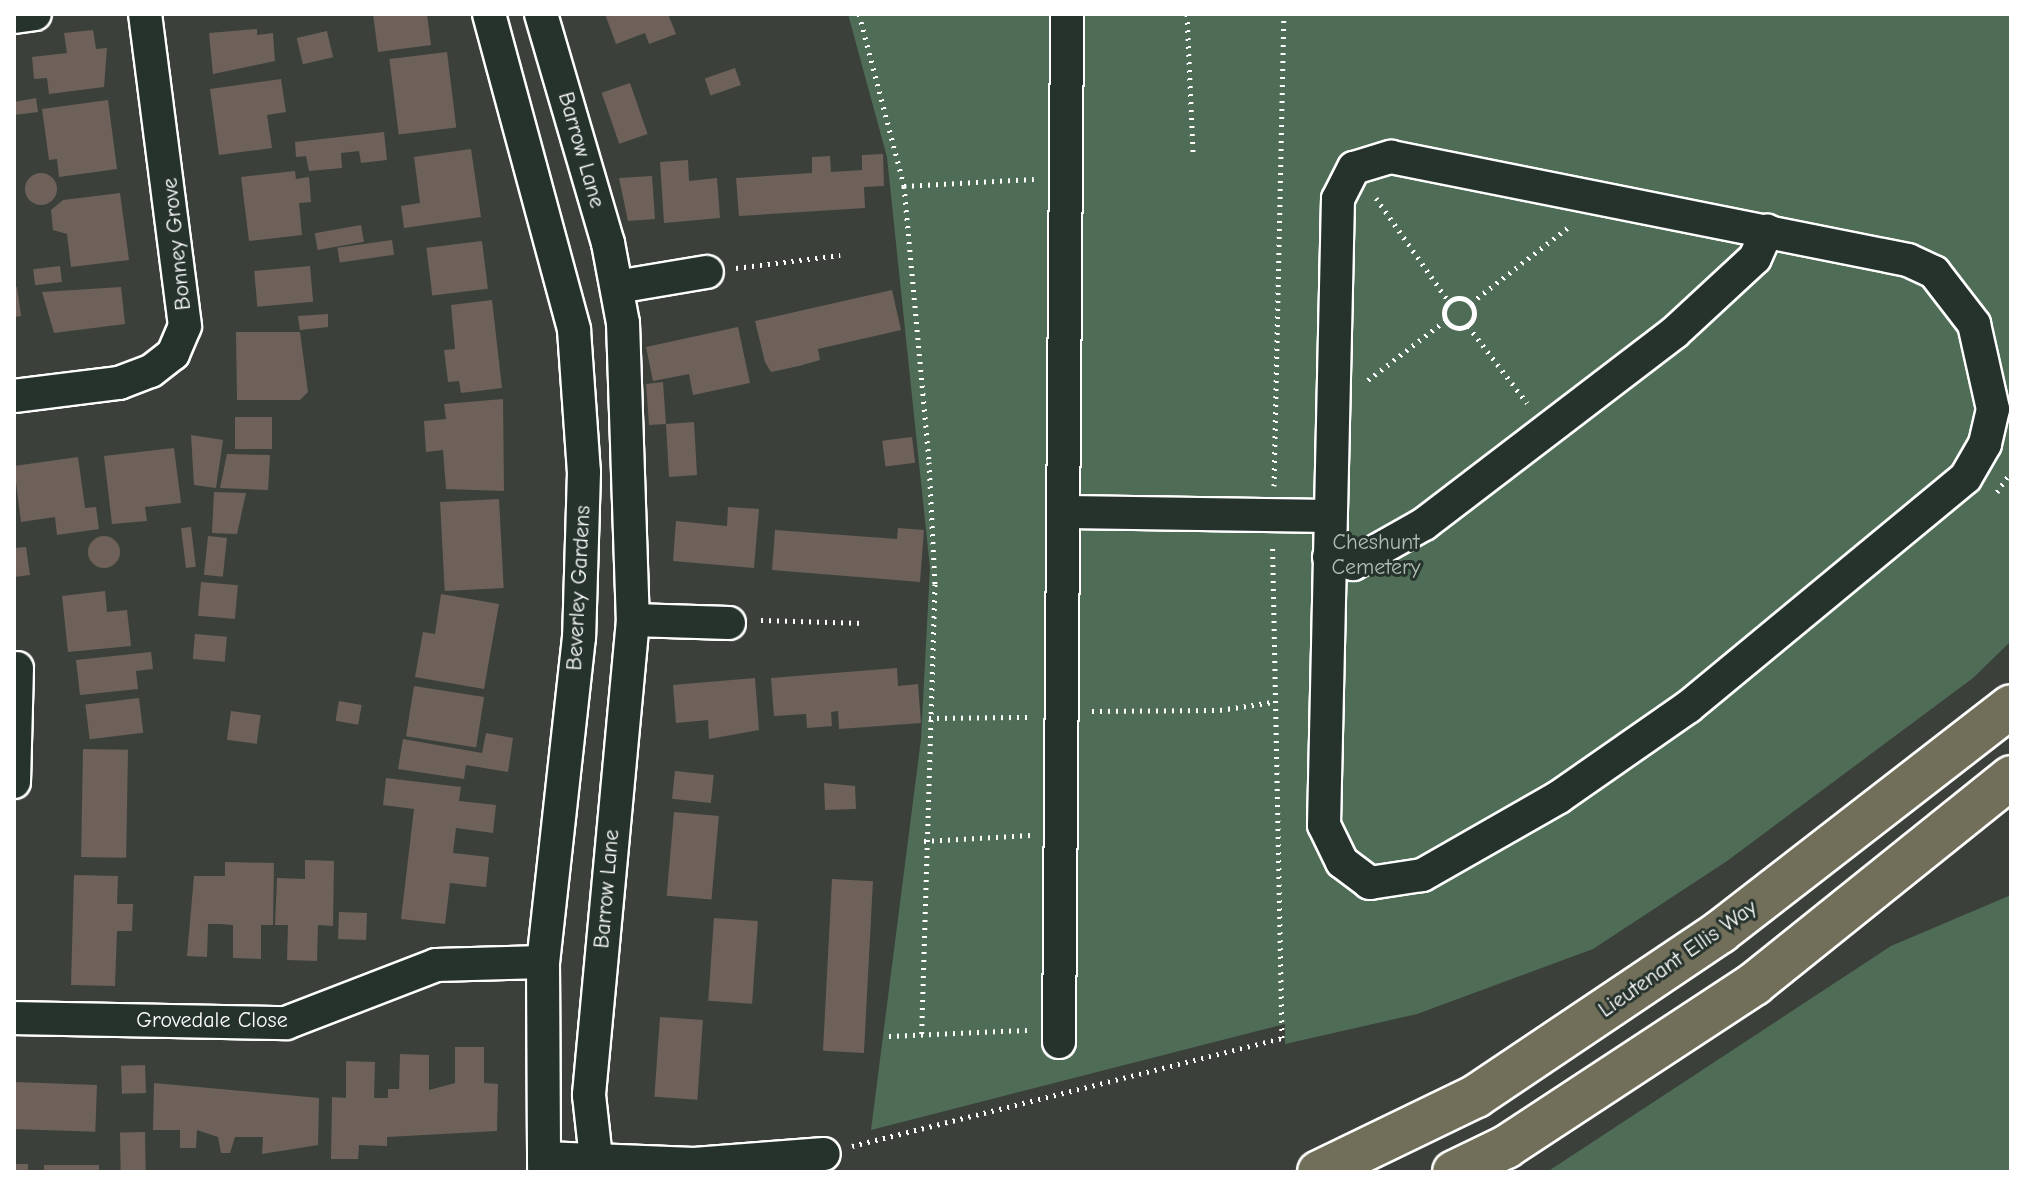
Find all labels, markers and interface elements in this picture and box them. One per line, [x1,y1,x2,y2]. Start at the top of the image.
street label: Barrow Lane [552,89,610,211]
street label: Bonney Grove [157,176,197,312]
street label: Beverley Gardens [561,505,597,671]
park label: Cheshunt Cemetery [1332,529,1420,580]
street label: Barrow Lane [589,828,625,950]
street label: Lieutenant Ellis Way [1594,894,1762,1024]
street label: Grovedale Close [136,1008,288,1034]

